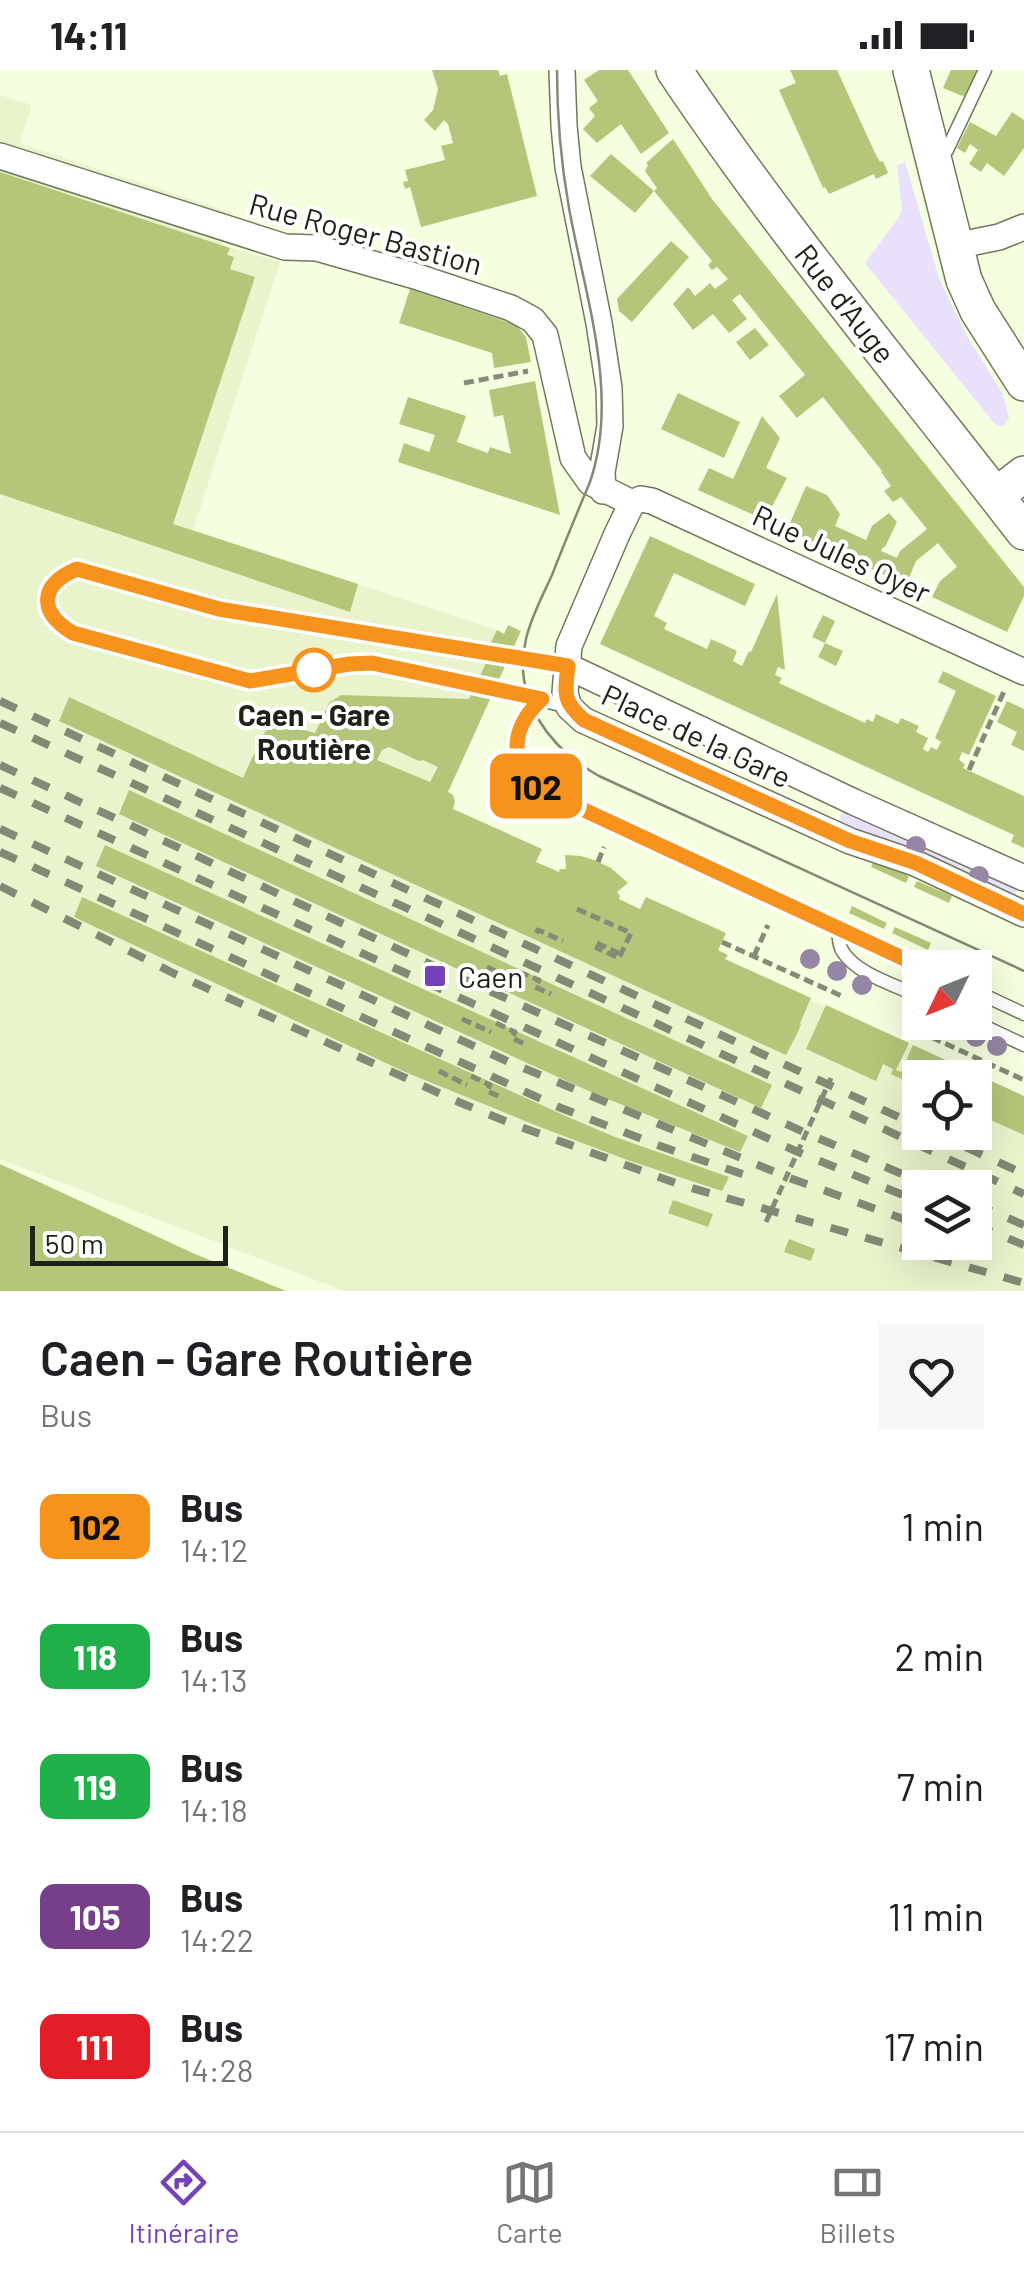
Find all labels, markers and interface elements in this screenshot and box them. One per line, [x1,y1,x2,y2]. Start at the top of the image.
text: 14:11 [50,12,127,58]
street label: Rue Roger Bastion [246,185,486,281]
street label: Rue d'Auge [788,236,904,370]
street label: Rue Jules Oyer [747,496,937,610]
marker: Caen - Gare Routière [293,649,335,691]
street label: Place de la Gare [597,676,797,794]
place label: Caen - Gare Routière [238,696,390,766]
line badge: 102 [478,754,594,818]
text: 102 [510,765,562,807]
north arrow [902,950,992,1040]
map controls [902,950,992,1260]
place label: Caen [458,958,524,994]
marker: Caen [422,963,448,989]
button: locate [902,1060,992,1150]
button: layers [902,1170,992,1260]
scale bar [30,1221,228,1266]
text: 50 m [45,1226,104,1260]
button: heart [879,1324,984,1429]
text: Caen - Gare Routière [40,1328,474,1386]
text: Bus [40,1395,92,1433]
text: Bus [180,1484,243,1530]
text: 1 min [902,1503,984,1549]
text: 102 [69,1505,121,1547]
text: 14:12 [180,1530,248,1568]
text: Bus [180,1614,243,1660]
text: 2 min [894,1633,984,1679]
text: 118 [73,1635,117,1677]
text: 14:13 [180,1660,247,1698]
text: Bus [180,1744,243,1790]
text: 7 min [897,1763,984,1809]
text: 119 [73,1765,117,1807]
text: 14:18 [180,1790,248,1828]
text: Bus [180,1874,243,1920]
text: 11 min [888,1893,984,1939]
text: 105 [69,1895,121,1937]
text: 14:22 [180,1920,254,1958]
text: Bus [180,2004,243,2050]
text: 17 min [884,2023,984,2069]
text: 111 [76,2025,114,2067]
text: 14:28 [180,2050,254,2088]
tab: Itinéraire [128,2155,239,2249]
tab: Carte [496,2155,563,2249]
tab: Billets [820,2155,896,2249]

